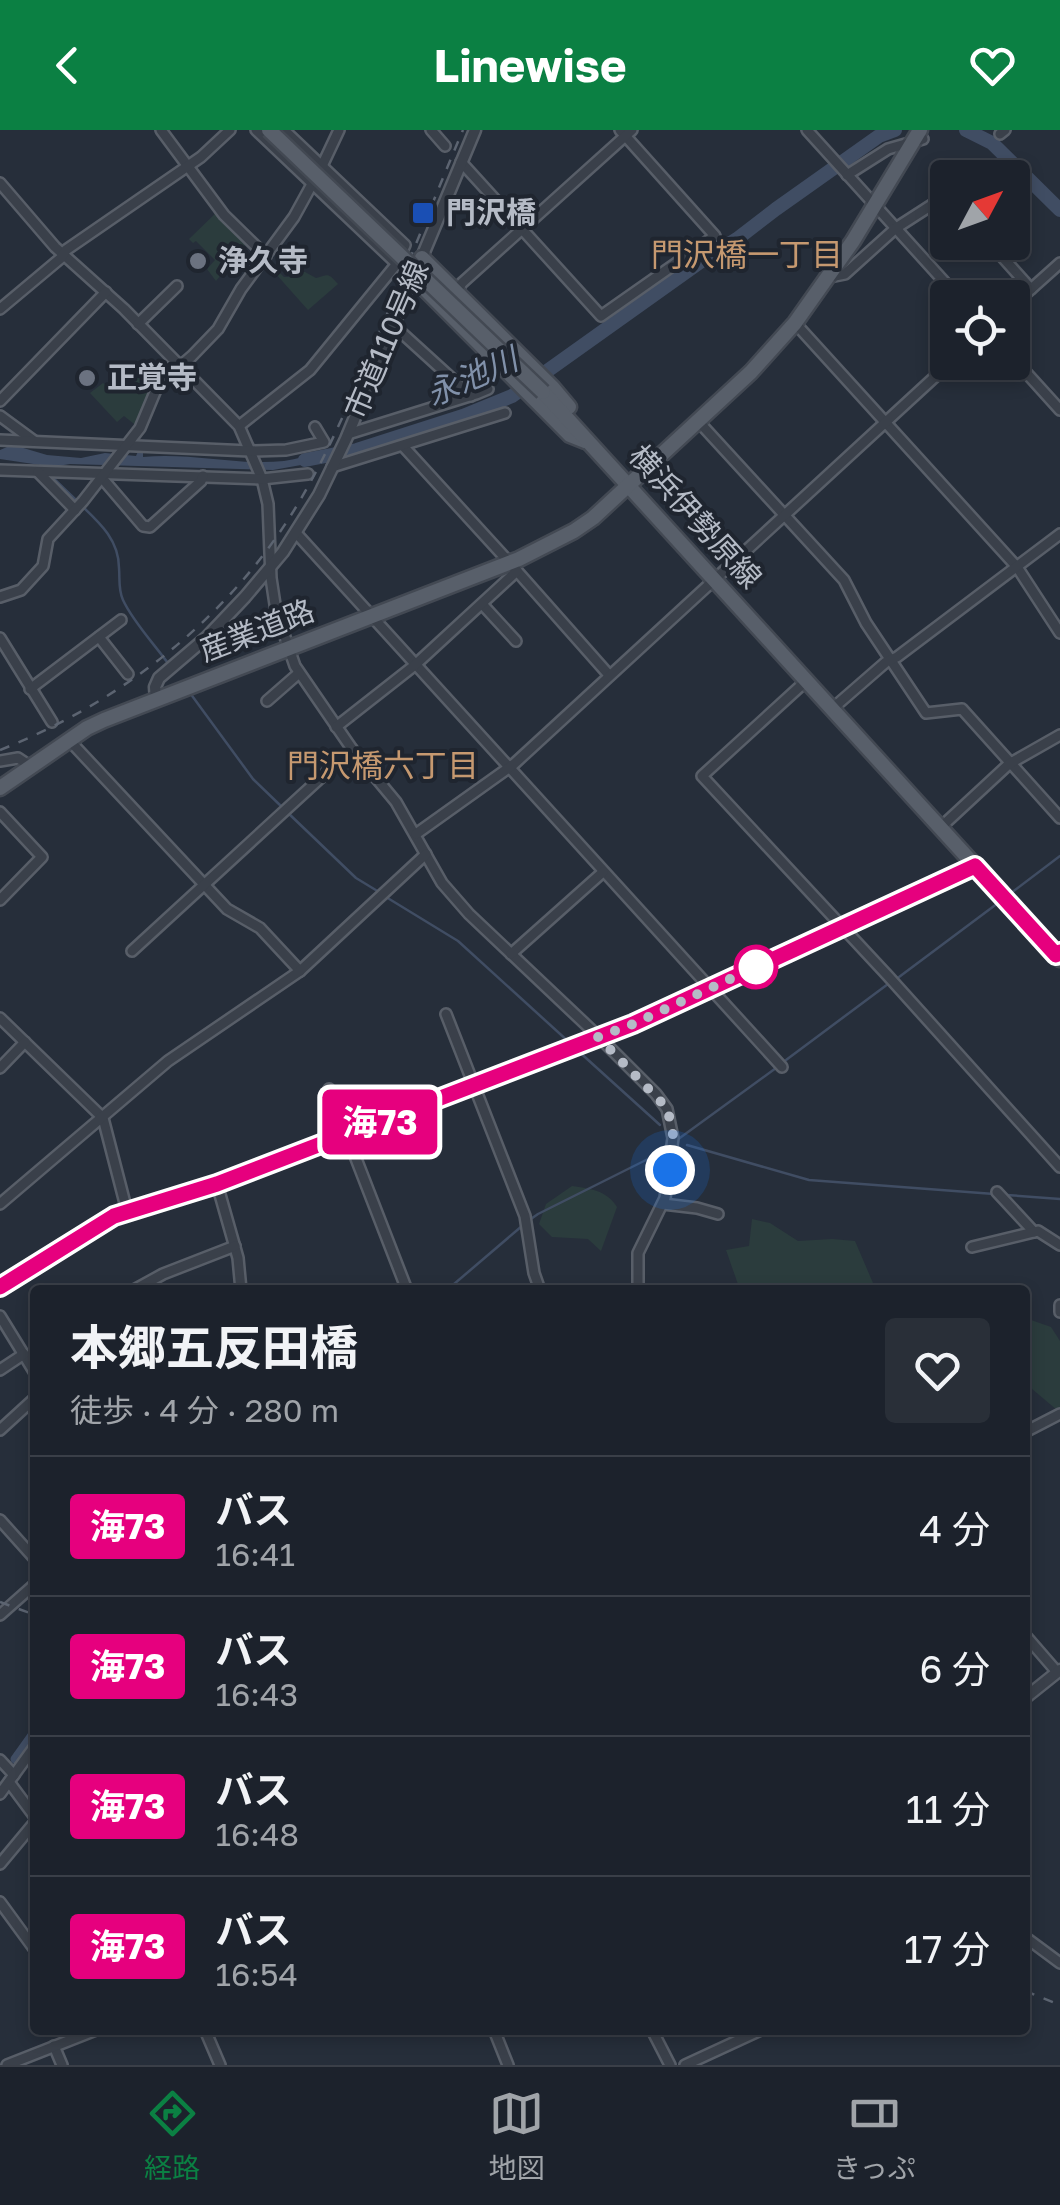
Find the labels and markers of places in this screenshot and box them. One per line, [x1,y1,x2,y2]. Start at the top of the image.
place label: 門沢橋 [446,194,536,230]
marker: 門沢橋 [410,200,436,226]
place label: 浄久寺 [218,242,308,278]
marker: 浄久寺 [187,250,209,272]
place label: 正覚寺 [107,359,197,395]
marker: 正覚寺 [76,367,98,389]
unlabelled marker [735,946,777,988]

